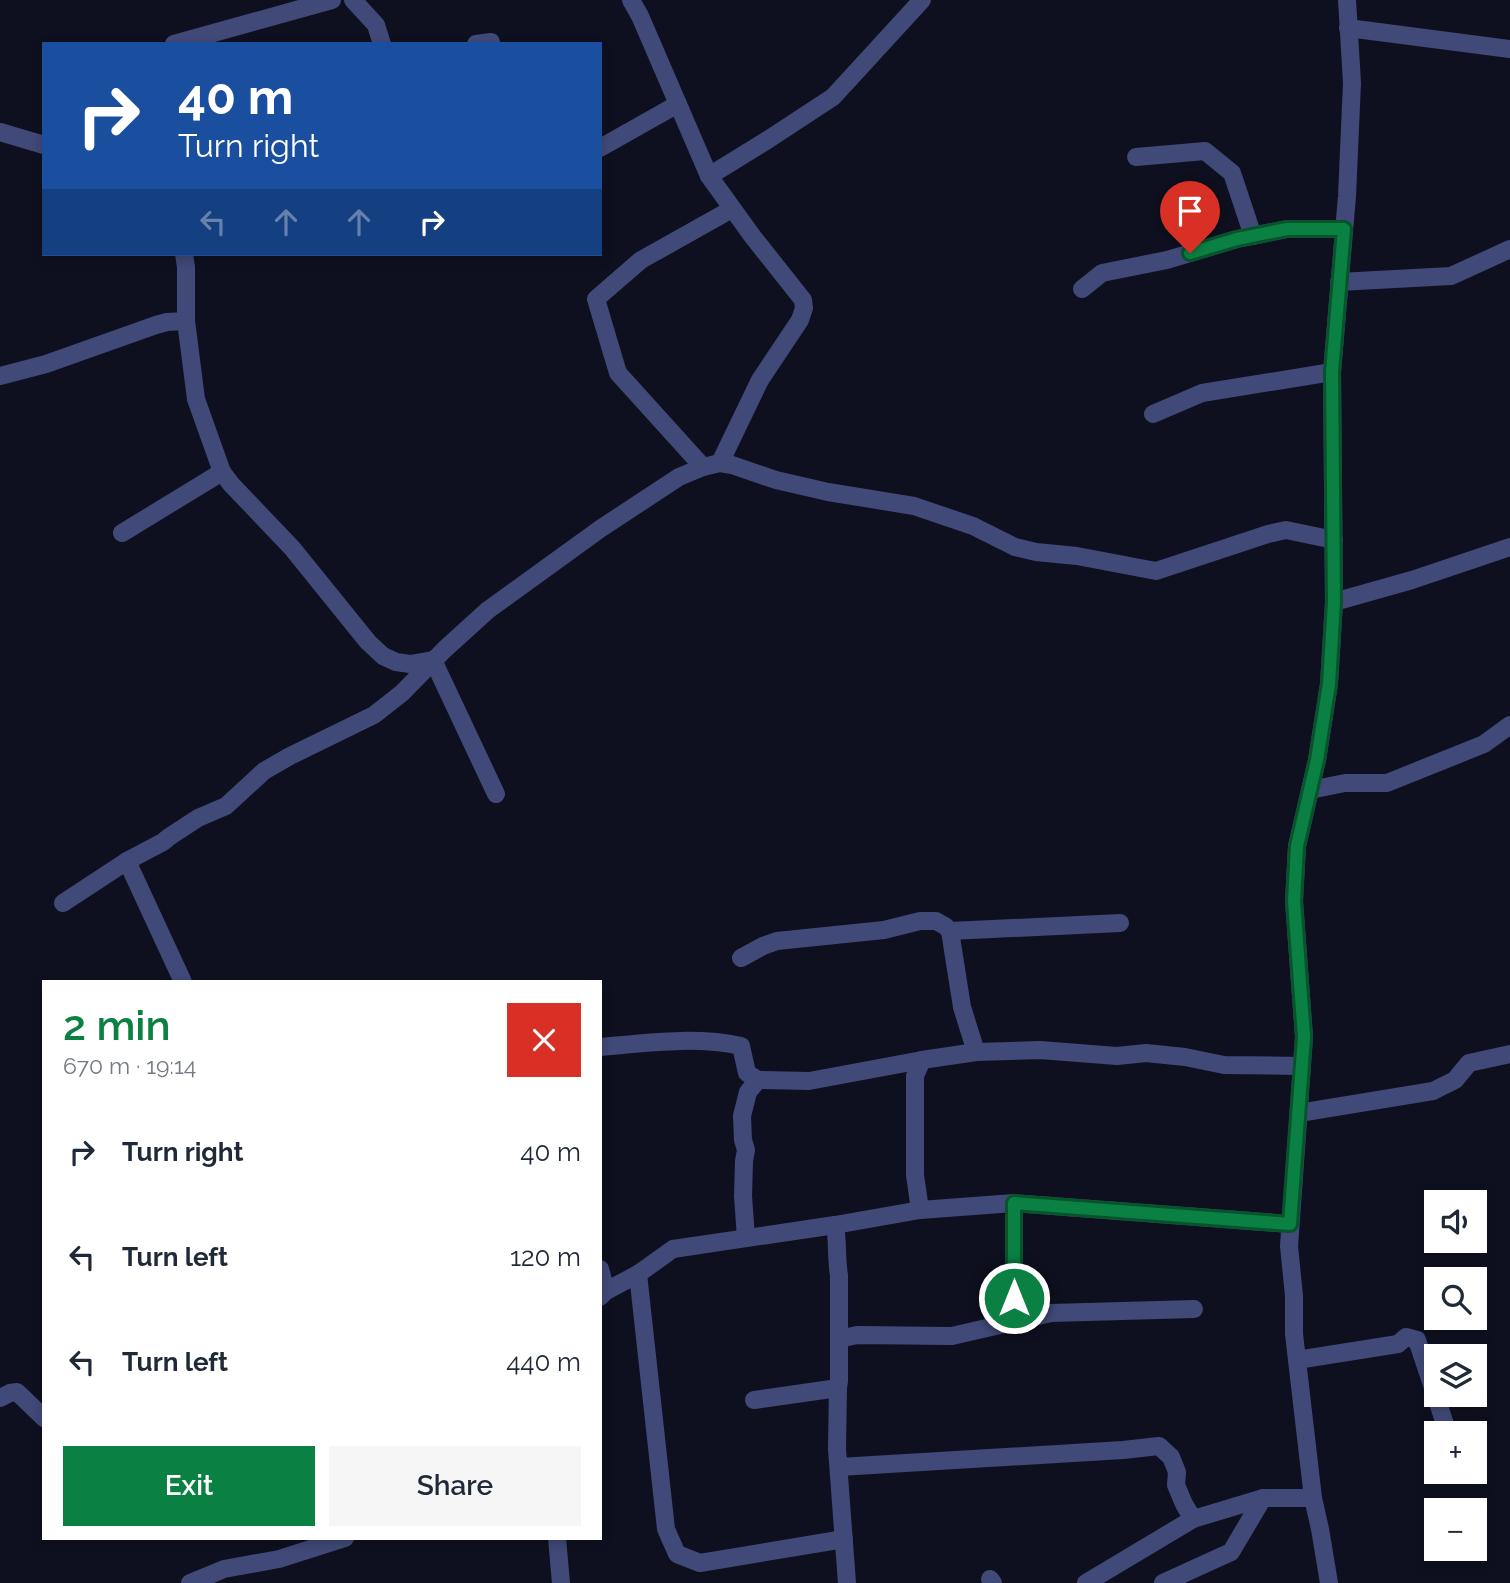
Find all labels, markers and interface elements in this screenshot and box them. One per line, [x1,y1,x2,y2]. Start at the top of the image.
text: 40 m [178,68,293,125]
icon: right [63,70,154,161]
text: Turn right [178,127,319,164]
pin [1160,181,1220,253]
icon: arrive [1171,192,1209,230]
icon: left [194,203,232,241]
icon: ahead [267,203,305,241]
icon: ahead [340,203,378,241]
icon: right [413,203,451,241]
text: 2 min [63,1001,171,1050]
button: close [507,1003,581,1077]
text: 670 m · 19:14 [63,1052,196,1079]
icon: right [63,1133,101,1171]
text: Turn right [122,1137,243,1167]
text: 40 m [520,1137,581,1167]
map controls [1424,1190,1487,1561]
button: sound [1424,1190,1487,1253]
icon: left [63,1238,101,1276]
text: Turn left [122,1242,228,1272]
text: 120 m [510,1242,581,1272]
position arrow [977,1261,1051,1335]
button: search [1424,1267,1487,1330]
icon: left [63,1343,101,1381]
button: layers [1424,1344,1487,1407]
text: Turn left [122,1347,228,1377]
text: 440 m [506,1347,581,1377]
button: + [1424,1421,1487,1484]
button: Exit [63,1446,315,1526]
button: Share [329,1446,581,1526]
button: − [1424,1498,1487,1561]

